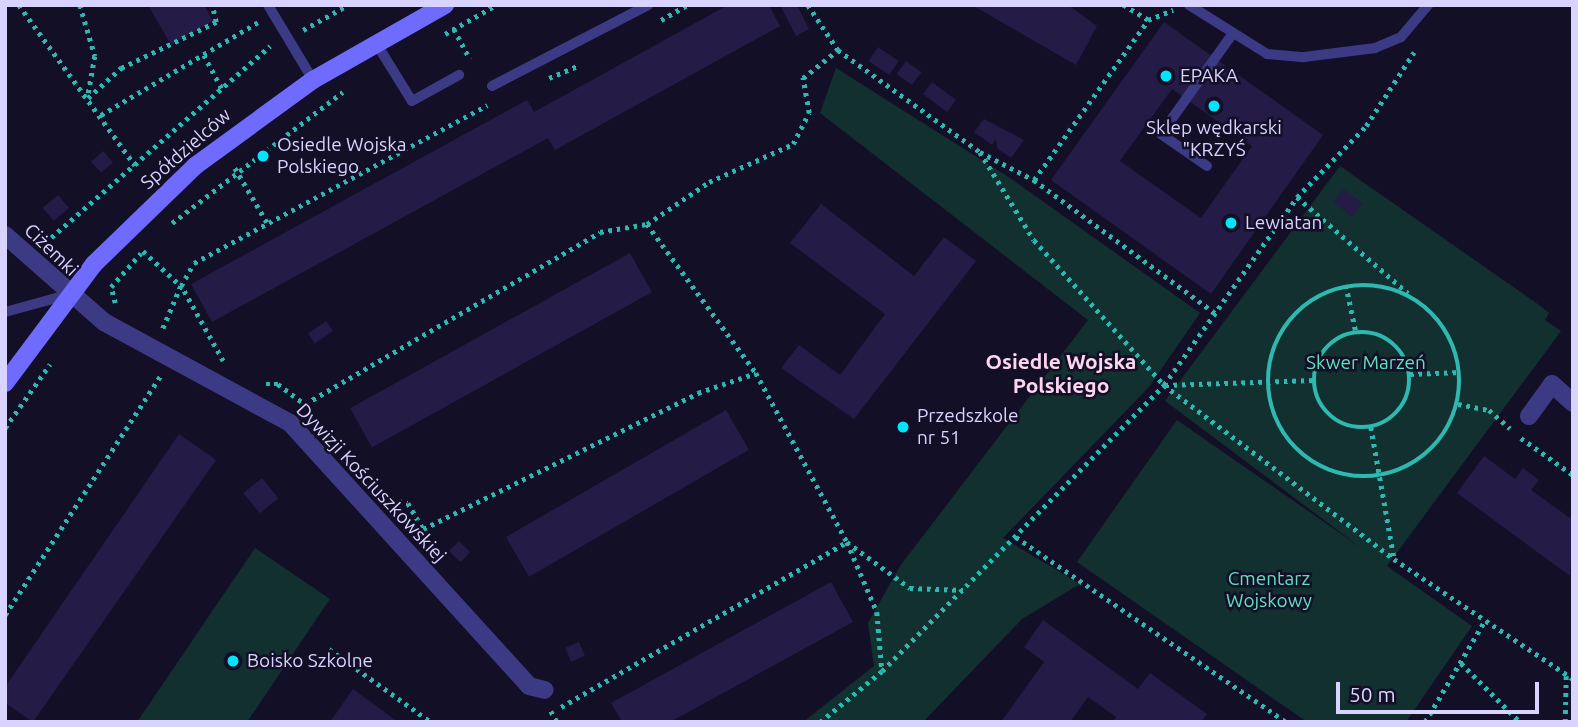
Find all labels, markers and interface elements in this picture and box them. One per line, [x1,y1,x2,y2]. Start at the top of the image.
place label: EPAKA [1180,65,1238,87]
marker: EPAKA [1158,68,1174,84]
marker: Sklep wędkarski "KRZYŚ [1206,98,1222,114]
street label: Spółdzielców [136,104,236,194]
place label: Sklep wędkarski "KRZYŚ [1146,117,1282,161]
place label: Osiedle Wojska Polskiego [277,134,407,178]
marker: Osiedle Wojska Polskiego [255,148,271,164]
place label: Lewiatan [1245,212,1322,234]
marker: Lewiatan [1223,215,1239,231]
street label: Ciżemki [19,219,83,281]
district label: Osiedle Wojska Polskiego [986,348,1136,398]
park label: Skwer Marzeń [1306,352,1426,374]
street label: Dywizji Kościuszkowskiej [291,399,451,567]
place label: Przedszkole nr 51 [917,405,1019,449]
marker: Przedszkole nr 51 [895,419,911,435]
park label: Cmentarz Wojskowy [1226,568,1312,612]
place label: Boisko Szkolne [247,650,373,672]
marker: Boisko Szkolne [225,653,241,669]
scale bar [1340,668,1543,712]
text: 50 m [1349,682,1396,706]

